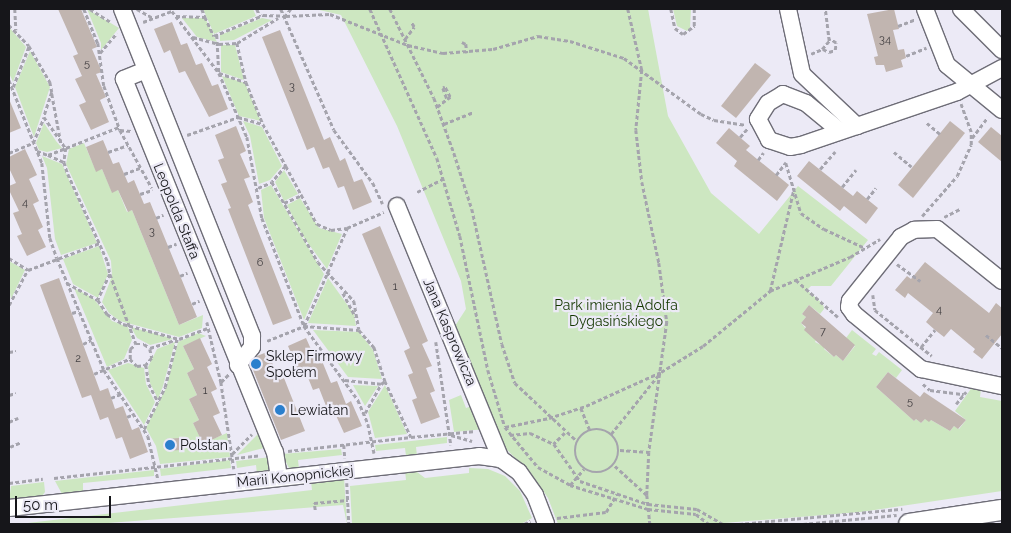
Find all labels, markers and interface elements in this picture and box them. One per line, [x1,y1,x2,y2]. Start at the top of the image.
house number: 34 [879,33,891,47]
house number: 5 [84,57,90,71]
house number: 3 [289,80,295,94]
street label: Leopolda Staffa [150,161,204,261]
house number: 4 [22,196,28,210]
house number: 3 [149,225,155,239]
house number: 6 [257,256,263,270]
street label: Jana Kasprowicza [420,276,480,388]
house number: 1 [393,280,397,294]
park label: Park imienia Adolfa Dygasińskiego [554,297,678,330]
house number: 4 [936,303,942,317]
house number: 7 [820,325,826,339]
place label: Sklep Firmowy Społem [266,348,362,381]
house number: 2 [75,352,81,366]
marker: Sklep Firmowy Społem [250,358,262,370]
house number: 1 [203,384,207,398]
house number: 5 [907,395,913,409]
place label: Lewiatan [290,402,349,418]
marker: Lewiatan [274,404,286,416]
place label: Polstan [180,437,228,453]
marker: Polstan [164,439,176,451]
street label: Marii Konopnickiej [236,462,354,490]
scale bar [18,486,114,518]
text: 50 m [23,496,58,514]

